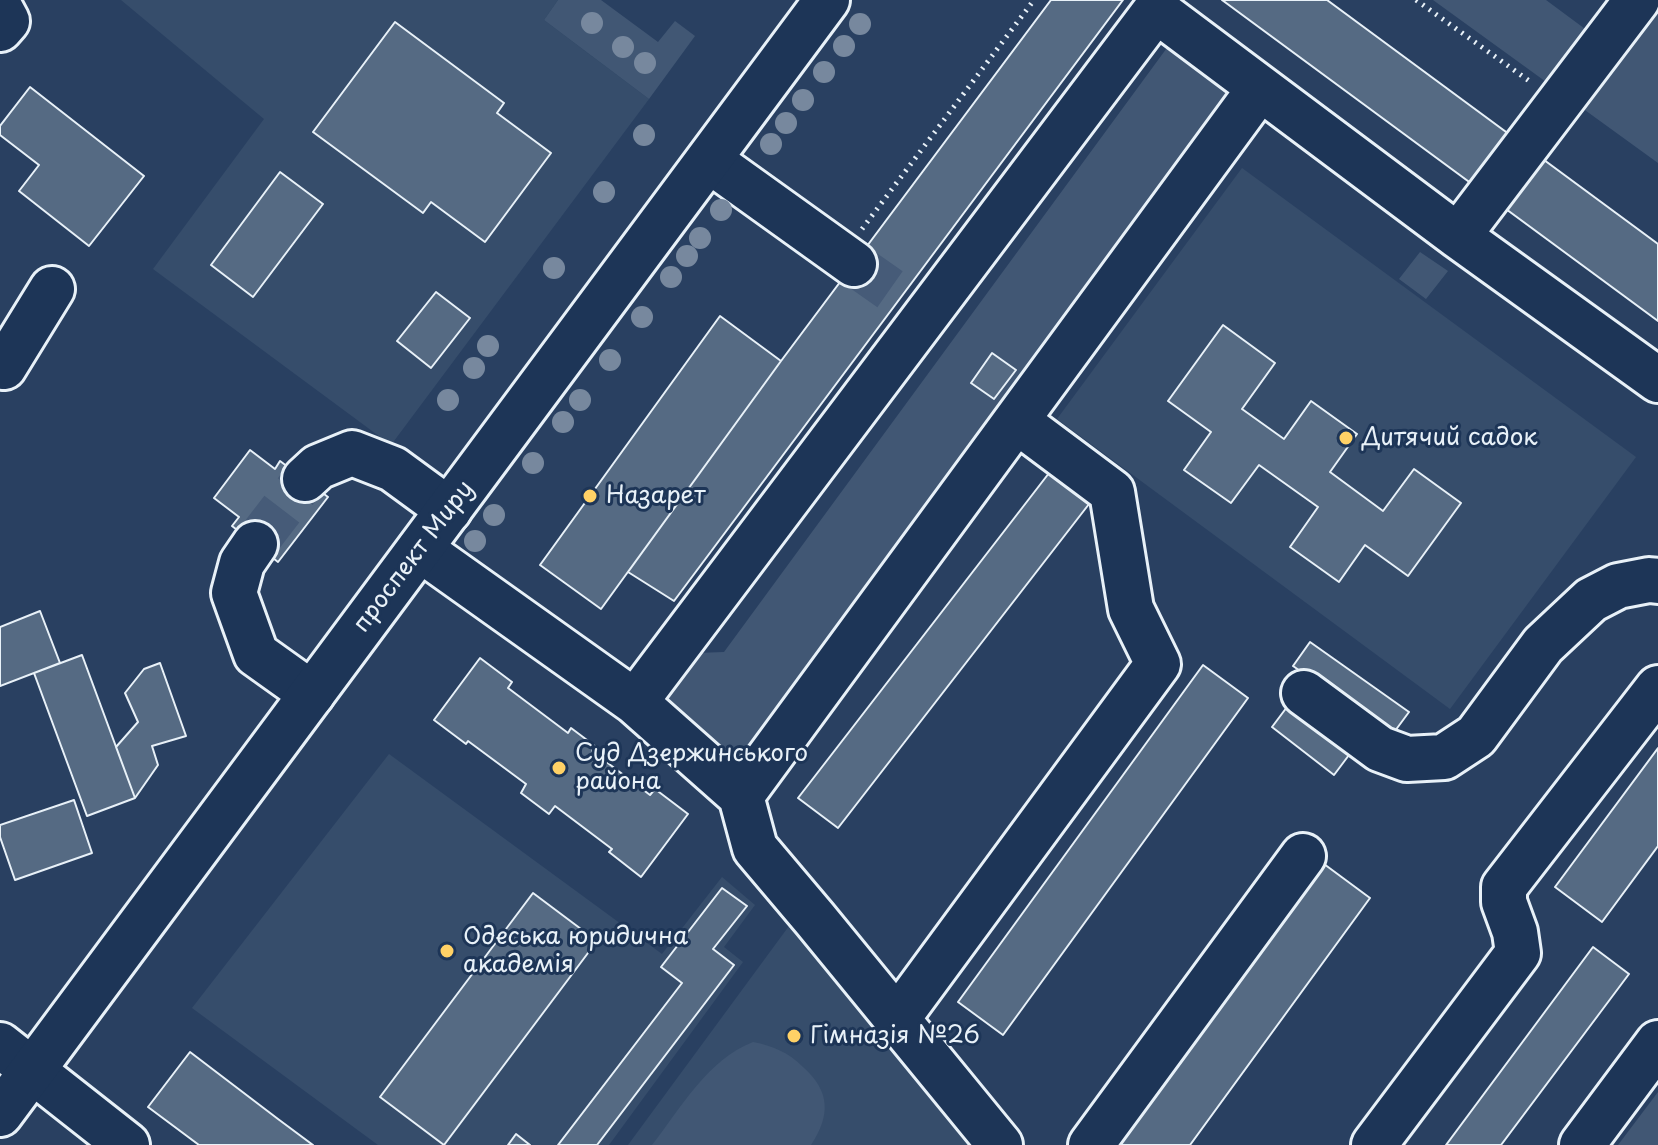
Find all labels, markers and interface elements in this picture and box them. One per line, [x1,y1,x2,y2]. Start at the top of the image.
place label: Дитячий садок [1362,424,1538,452]
marker: Дитячий садок [1337,429,1355,447]
street label: проспект Миру [348,476,480,638]
place label: Назарет [606,482,706,510]
marker: Назарет [581,487,599,505]
place label: Суд Дзержинського района [575,740,808,796]
marker: Суд Дзержинського района [550,759,568,777]
place label: Одеська юридична академія [463,923,688,979]
marker: Одеська юридична академія [438,942,456,960]
place label: Гімназія №26 [810,1022,980,1050]
marker: Гімназія №26 [785,1027,803,1045]

